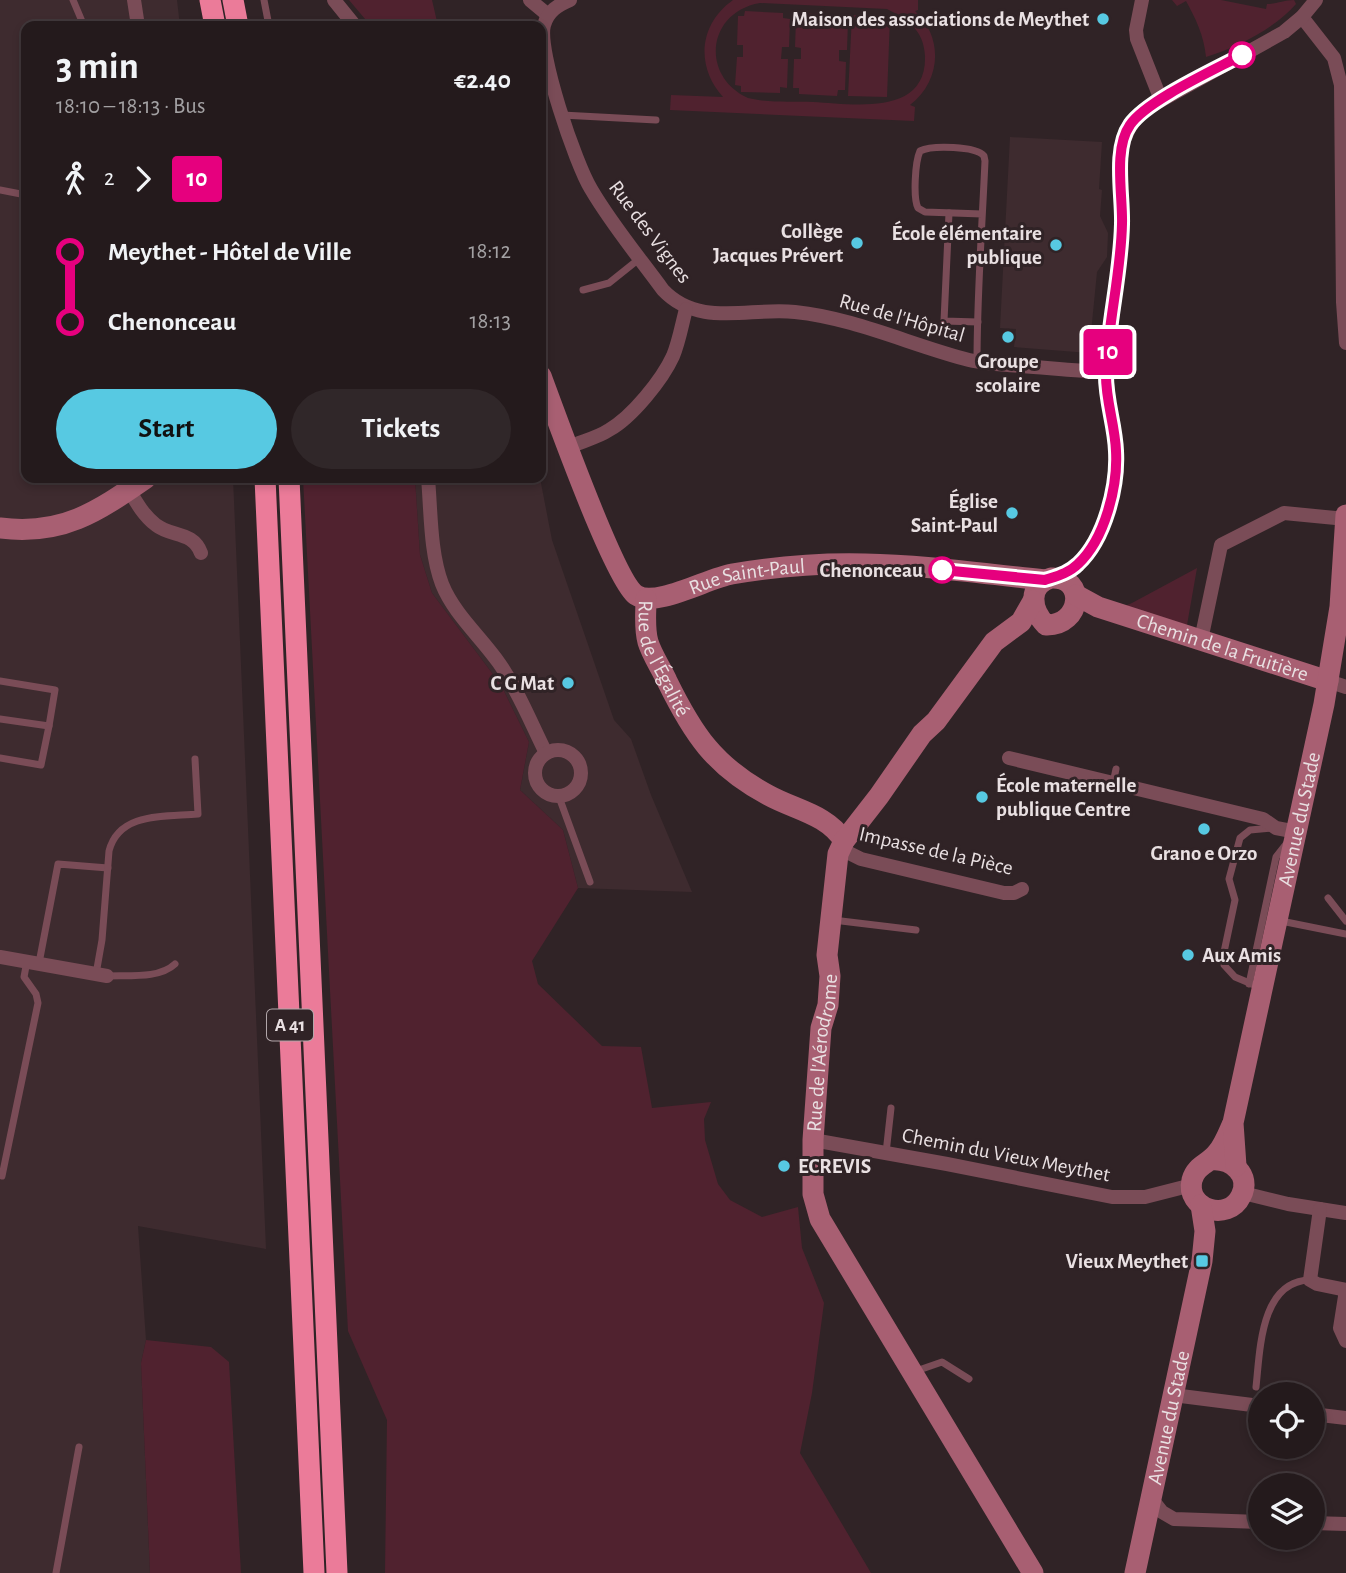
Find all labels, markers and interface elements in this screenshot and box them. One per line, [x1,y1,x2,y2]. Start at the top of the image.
place label: Maison des associations de Meythet [792,9,1089,30]
marker: Maison des associations de Meythet [1095,11,1111,27]
unlabelled marker [1229,42,1255,68]
text: 3 min [56,48,139,86]
text: €2.40 [454,67,511,93]
text: 18:10 – 18:13 · Bus [56,95,206,118]
icon: walk [56,160,94,198]
icon: forward [124,160,162,198]
text: 2 [104,167,114,190]
text: 10 [186,167,208,191]
street label: Rue des Vignes [605,177,695,287]
place label: École élémentaire publique [891,220,1042,268]
place label: Collège Jacques Prévert [713,221,843,266]
marker: Collège Jacques Prévert [849,235,865,251]
marker: École élémentaire publique [1048,237,1064,253]
text: Meythet - Hôtel de Ville [108,239,352,265]
text: 18:12 [469,240,511,263]
street label: Rue de l'Hôpital [837,290,967,346]
text: Chenonceau [108,309,236,335]
text: 18:13 [470,310,511,333]
marker: Groupe scolaire [1000,329,1016,345]
line badge: 10 [1076,329,1140,375]
text: 10 [1097,340,1119,364]
place label: Groupe scolaire [976,351,1041,396]
button: Start [56,389,277,469]
button: Tickets [291,389,511,469]
place label: Église Saint-Paul [911,488,998,536]
marker: Église Saint-Paul [1004,505,1020,521]
street label: Rue Saint-Paul [686,555,806,598]
marker: Chenonceau [929,557,955,583]
place label: Chenonceau [819,560,923,581]
street label: Rue de l'Égalité [635,600,694,720]
street label: Chemin de la Fruitière [1134,610,1311,685]
place label: C G Mat [491,673,554,694]
marker: C G Mat [560,675,576,691]
street label: Avenue du Stade [1274,750,1324,888]
place label: École maternelle publique Centre [996,772,1137,820]
marker: École maternelle publique Centre [974,789,990,805]
marker: Grano e Orzo [1196,821,1212,837]
street label: Impasse de la Pièce [857,823,1015,879]
place label: Grano e Orzo [1151,843,1257,864]
place label: Aux Amis [1202,945,1281,966]
marker: Aux Amis [1180,947,1196,963]
street label: Rue de l'Aérodrome [803,973,841,1133]
road number: A 41 [267,1009,313,1040]
street label: Chemin du Vieux Meythet [900,1125,1112,1186]
place label: ECREVIS [798,1156,871,1177]
marker: ECREVIS [776,1158,792,1174]
place label: Vieux Meythet [1065,1251,1188,1272]
marker: Vieux Meythet [1194,1253,1210,1269]
street label: Avenue du Stade [1144,1349,1193,1487]
map controls [1248,1382,1325,1550]
button: locate [1248,1382,1325,1459]
button: layers [1248,1473,1325,1550]

